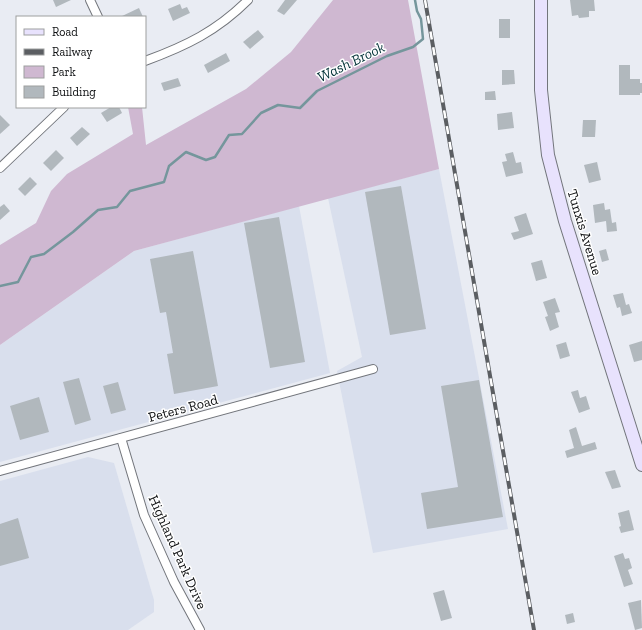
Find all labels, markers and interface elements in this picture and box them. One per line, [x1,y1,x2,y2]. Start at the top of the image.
legend [16,16,146,108]
text: Road [52,25,78,39]
water label: Wash Brook [314,38,388,86]
text: Railway [52,45,93,59]
text: Park [52,65,77,79]
text: Building [52,85,96,99]
street label: Tunxis Avenue [563,187,606,278]
street label: Peters Road [146,391,220,426]
street label: Highland Park Drive [145,492,211,612]

